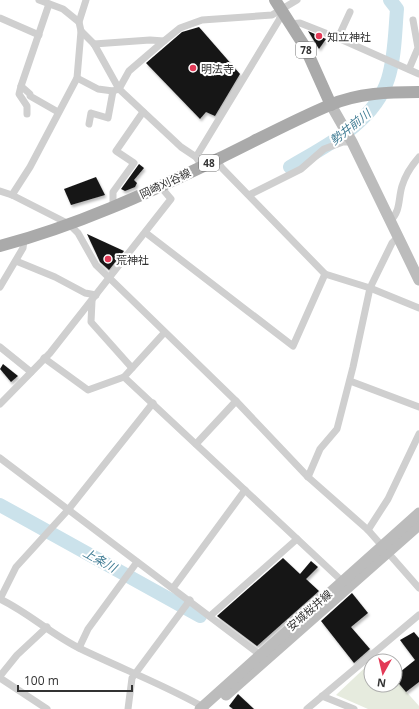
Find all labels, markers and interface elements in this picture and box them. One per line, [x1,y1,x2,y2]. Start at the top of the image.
place label: 知立神社 [327,29,371,44]
marker: 知立神社 [314,31,324,41]
road number: 78 [296,42,316,58]
place label: 明法寺 [201,61,234,76]
marker: 明法寺 [188,63,198,73]
water label: 勢井前川 [326,104,376,149]
road number: 48 [199,155,219,171]
street label: 岡崎刈谷線 [137,165,193,201]
place label: 荒神社 [116,252,149,267]
marker: 荒神社 [103,254,113,264]
water label: 上条川 [80,544,122,577]
street label: 安城桜井線 [283,586,335,634]
north arrow [363,653,403,693]
scale bar [18,667,132,693]
text: 100 m [24,672,59,689]
text: N [376,675,387,691]

